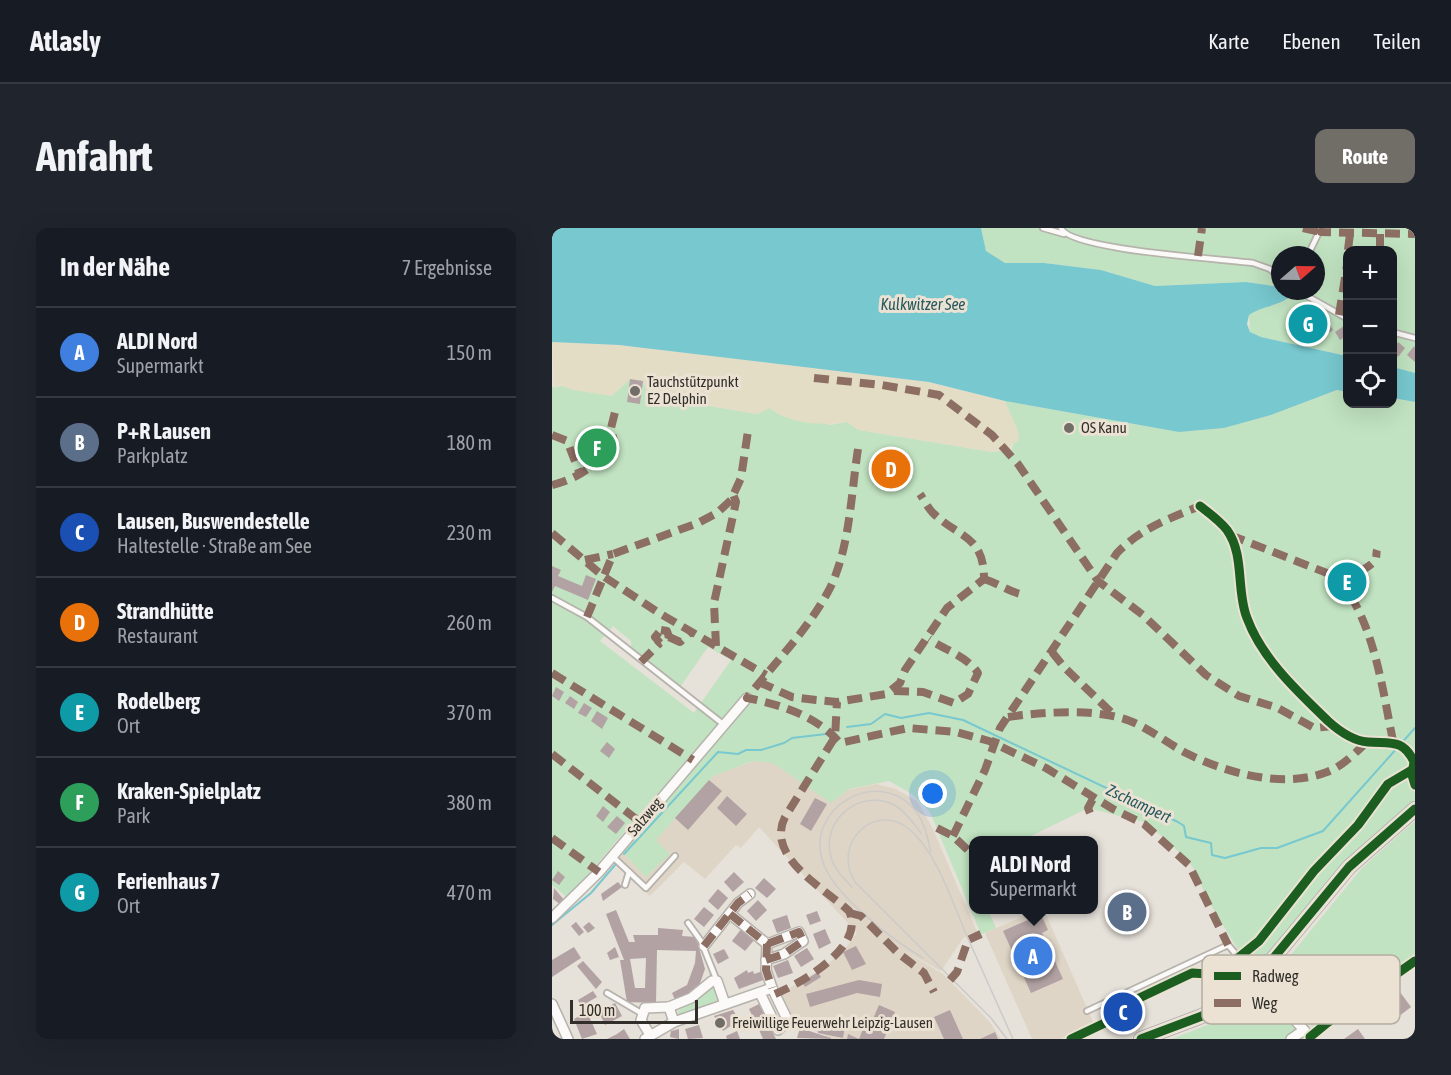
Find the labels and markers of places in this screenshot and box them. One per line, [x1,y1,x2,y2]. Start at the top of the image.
pin: G [1288,302,1328,346]
place label: Tauchstützpunkt E2 Delphin [647,373,739,407]
marker: Tauchstützpunkt E2 Delphin [628,384,642,398]
place label: OS Kanu [1081,419,1127,436]
marker: OS Kanu [1062,421,1076,435]
pin: F [578,426,616,470]
pin: D [872,446,910,492]
pin: E [1328,560,1366,604]
pin: B [1108,890,1146,934]
pin: A [1014,934,1052,978]
pin: C [1104,990,1142,1034]
place label: Freiwillige Feuerwehr Leipzig-Lausen [732,1014,933,1031]
marker: Freiwillige Feuerwehr Leipzig-Lausen [713,1016,727,1030]

